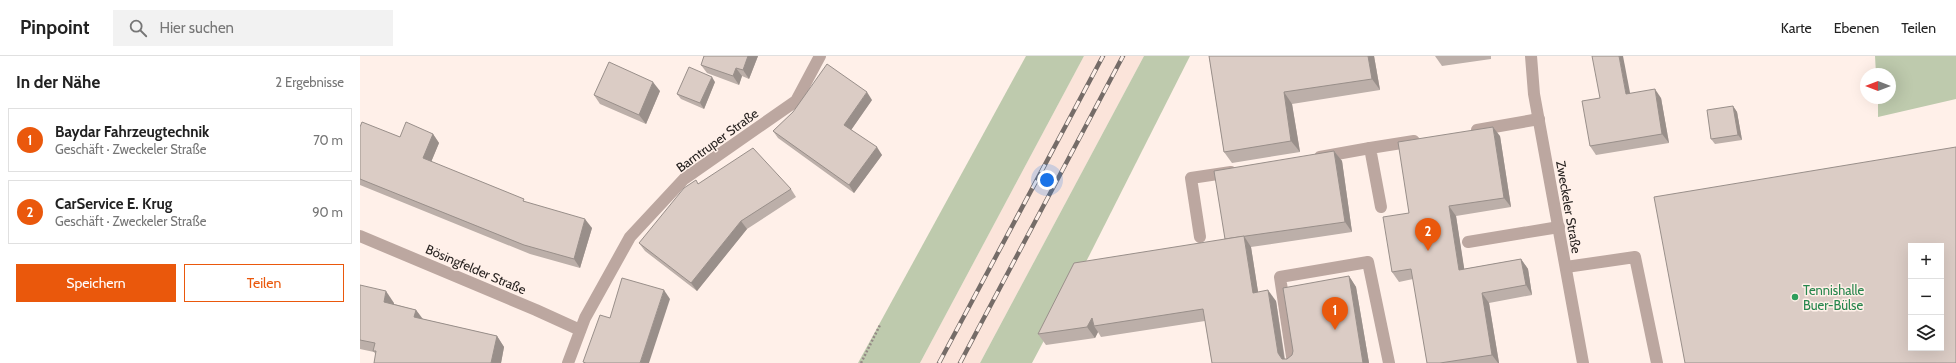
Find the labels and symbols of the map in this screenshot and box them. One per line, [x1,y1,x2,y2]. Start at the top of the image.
north arrow [1860,68,1896,104]
street label: Barntruper Straße [673,105,761,175]
street label: Zweckeler Straße [1553,159,1585,255]
your location [1037,170,1057,190]
pin: 2 [1415,218,1441,251]
street label: Bösingfelder Straße [423,241,529,298]
place label: Tennishalle Buer-Bülse [1803,282,1865,313]
marker: Tennishalle Buer-Bülse [1790,292,1800,302]
pin: 1 [1322,297,1348,330]

